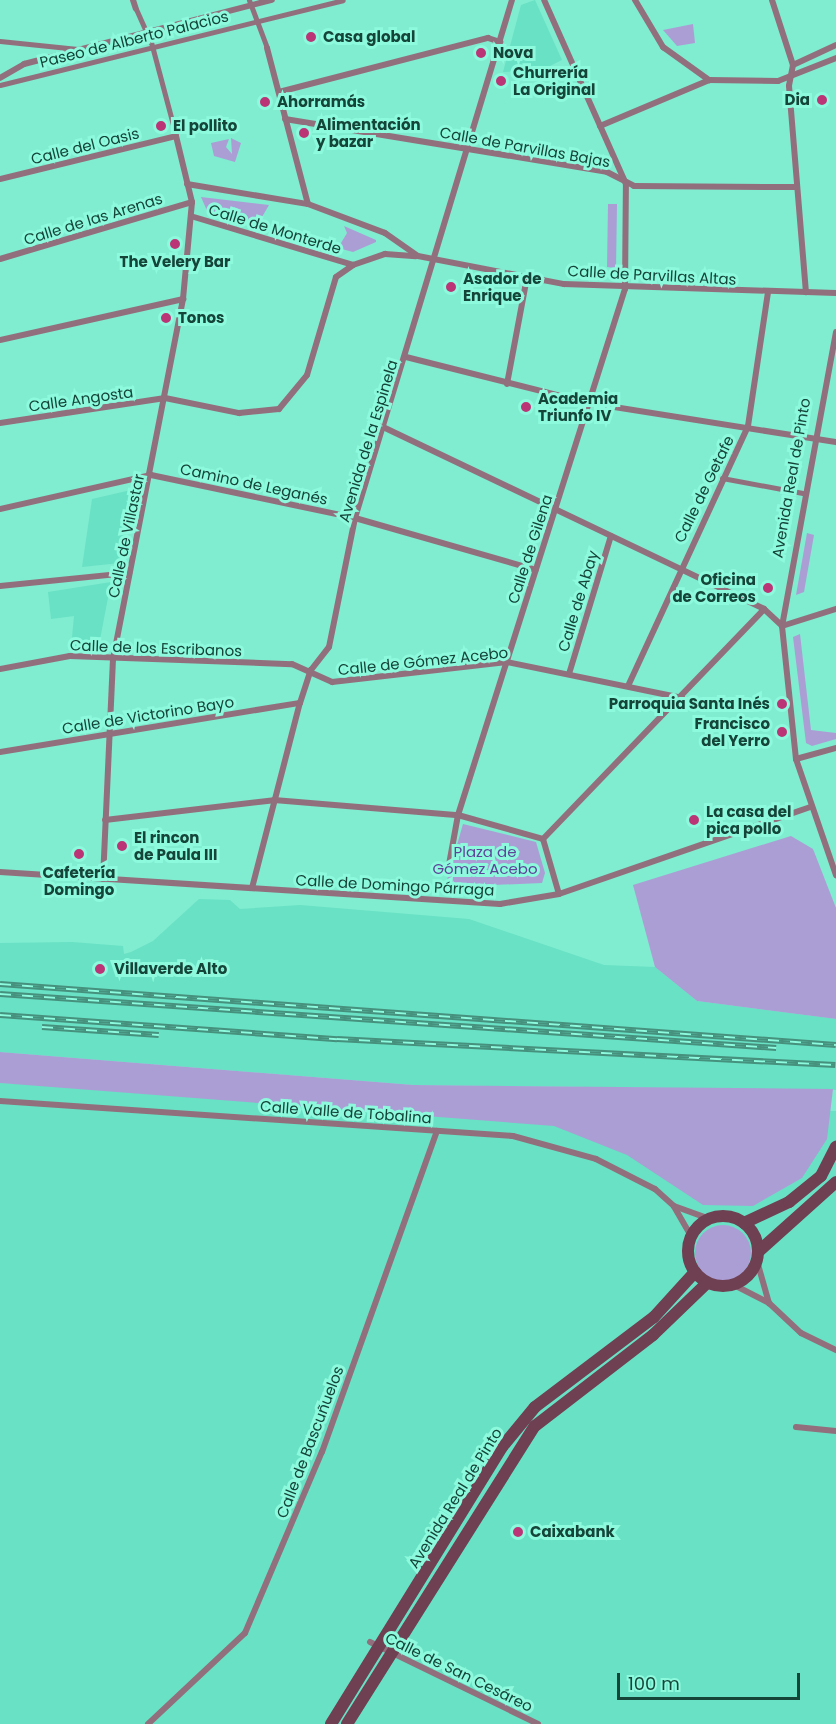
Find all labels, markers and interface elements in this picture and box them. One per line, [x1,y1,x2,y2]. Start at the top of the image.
street label: Paseo de Alberto Palacios [38,7,230,71]
place label: Casa global [323,28,415,46]
marker: Casa global [304,30,318,44]
place label: Nova [493,44,533,62]
marker: Nova [474,46,488,60]
place label: Churrería La Original [513,63,595,98]
marker: Churrería La Original [494,74,508,88]
place label: Dia [784,91,810,109]
place label: Ahorramás [277,93,365,111]
marker: Dia [815,93,829,107]
marker: Ahorramás [258,95,272,109]
place label: Alimentación y bazar [316,115,421,150]
place label: El pollito [173,117,237,135]
marker: El pollito [154,119,168,133]
street label: Calle de Parvillas Bajas [438,123,612,171]
street label: Calle del Oasis [29,124,141,168]
marker: Alimentación y bazar [297,126,311,140]
street label: Calle de las Arenas [21,189,165,249]
street label: Calle de Monterde [206,200,344,258]
marker: The Velery Bar [168,237,182,251]
place label: The Velery Bar [120,253,230,271]
street label: Calle de Parvillas Altas [567,262,737,288]
place label: Asador de Enrique [463,269,541,304]
marker: Asador de Enrique [444,280,458,294]
place label: Tonos [178,309,224,327]
marker: Tonos [159,311,173,325]
street label: Avenida de la Espinela [335,358,401,524]
street label: Calle Angosta [28,383,134,415]
place label: Academia Triunfo IV [538,389,618,424]
street label: Avenida Real de Pinto [768,397,814,559]
marker: Academia Triunfo IV [519,400,533,414]
street label: Calle de Getafe [670,433,738,545]
street label: Camino de Leganés [179,460,329,508]
street label: Calle de Villastar [104,472,148,600]
street label: Calle de Gilena [504,492,556,606]
street label: Calle de Abay [554,548,602,654]
place label: Oficina de Correos [672,570,756,605]
marker: Oficina de Correos [761,581,775,595]
street label: Calle de los Escribanos [70,636,242,660]
street label: Calle de Gómez Acebo [337,643,509,679]
street label: Calle de Victorino Bayo [61,693,235,737]
place label: Parroquia Santa Inés [609,695,770,713]
marker: Parroquia Santa Inés [775,697,789,711]
place label: Francisco del Yerro [695,714,770,749]
marker: Francisco del Yerro [775,725,789,739]
place label: La casa del pica pollo [706,802,791,837]
marker: La casa del pica pollo [687,813,701,827]
place label: El rincon de Paula III [134,828,217,863]
marker: El rincon de Paula III [115,839,129,853]
park label: Plaza de Gómez Acebo [432,842,538,877]
marker: Cafetería Domingo [72,847,86,861]
place label: Cafetería Domingo [42,863,116,898]
street label: Calle de Domingo Párraga [295,871,495,899]
marker: Villaverde Alto [91,960,109,978]
place label: Villaverde Alto [114,960,227,978]
street label: Calle Valle de Tobalina [260,1097,432,1127]
street label: Calle de Bascuñuelos [273,1363,347,1521]
street label: Avenida Real de Pinto [404,1424,506,1572]
place label: Caixabank [530,1523,615,1541]
marker: Caixabank [511,1525,525,1539]
street label: Calle de San Cesáreo [382,1628,536,1716]
scale bar [620,1661,803,1699]
text: 100 m [628,1671,680,1696]

